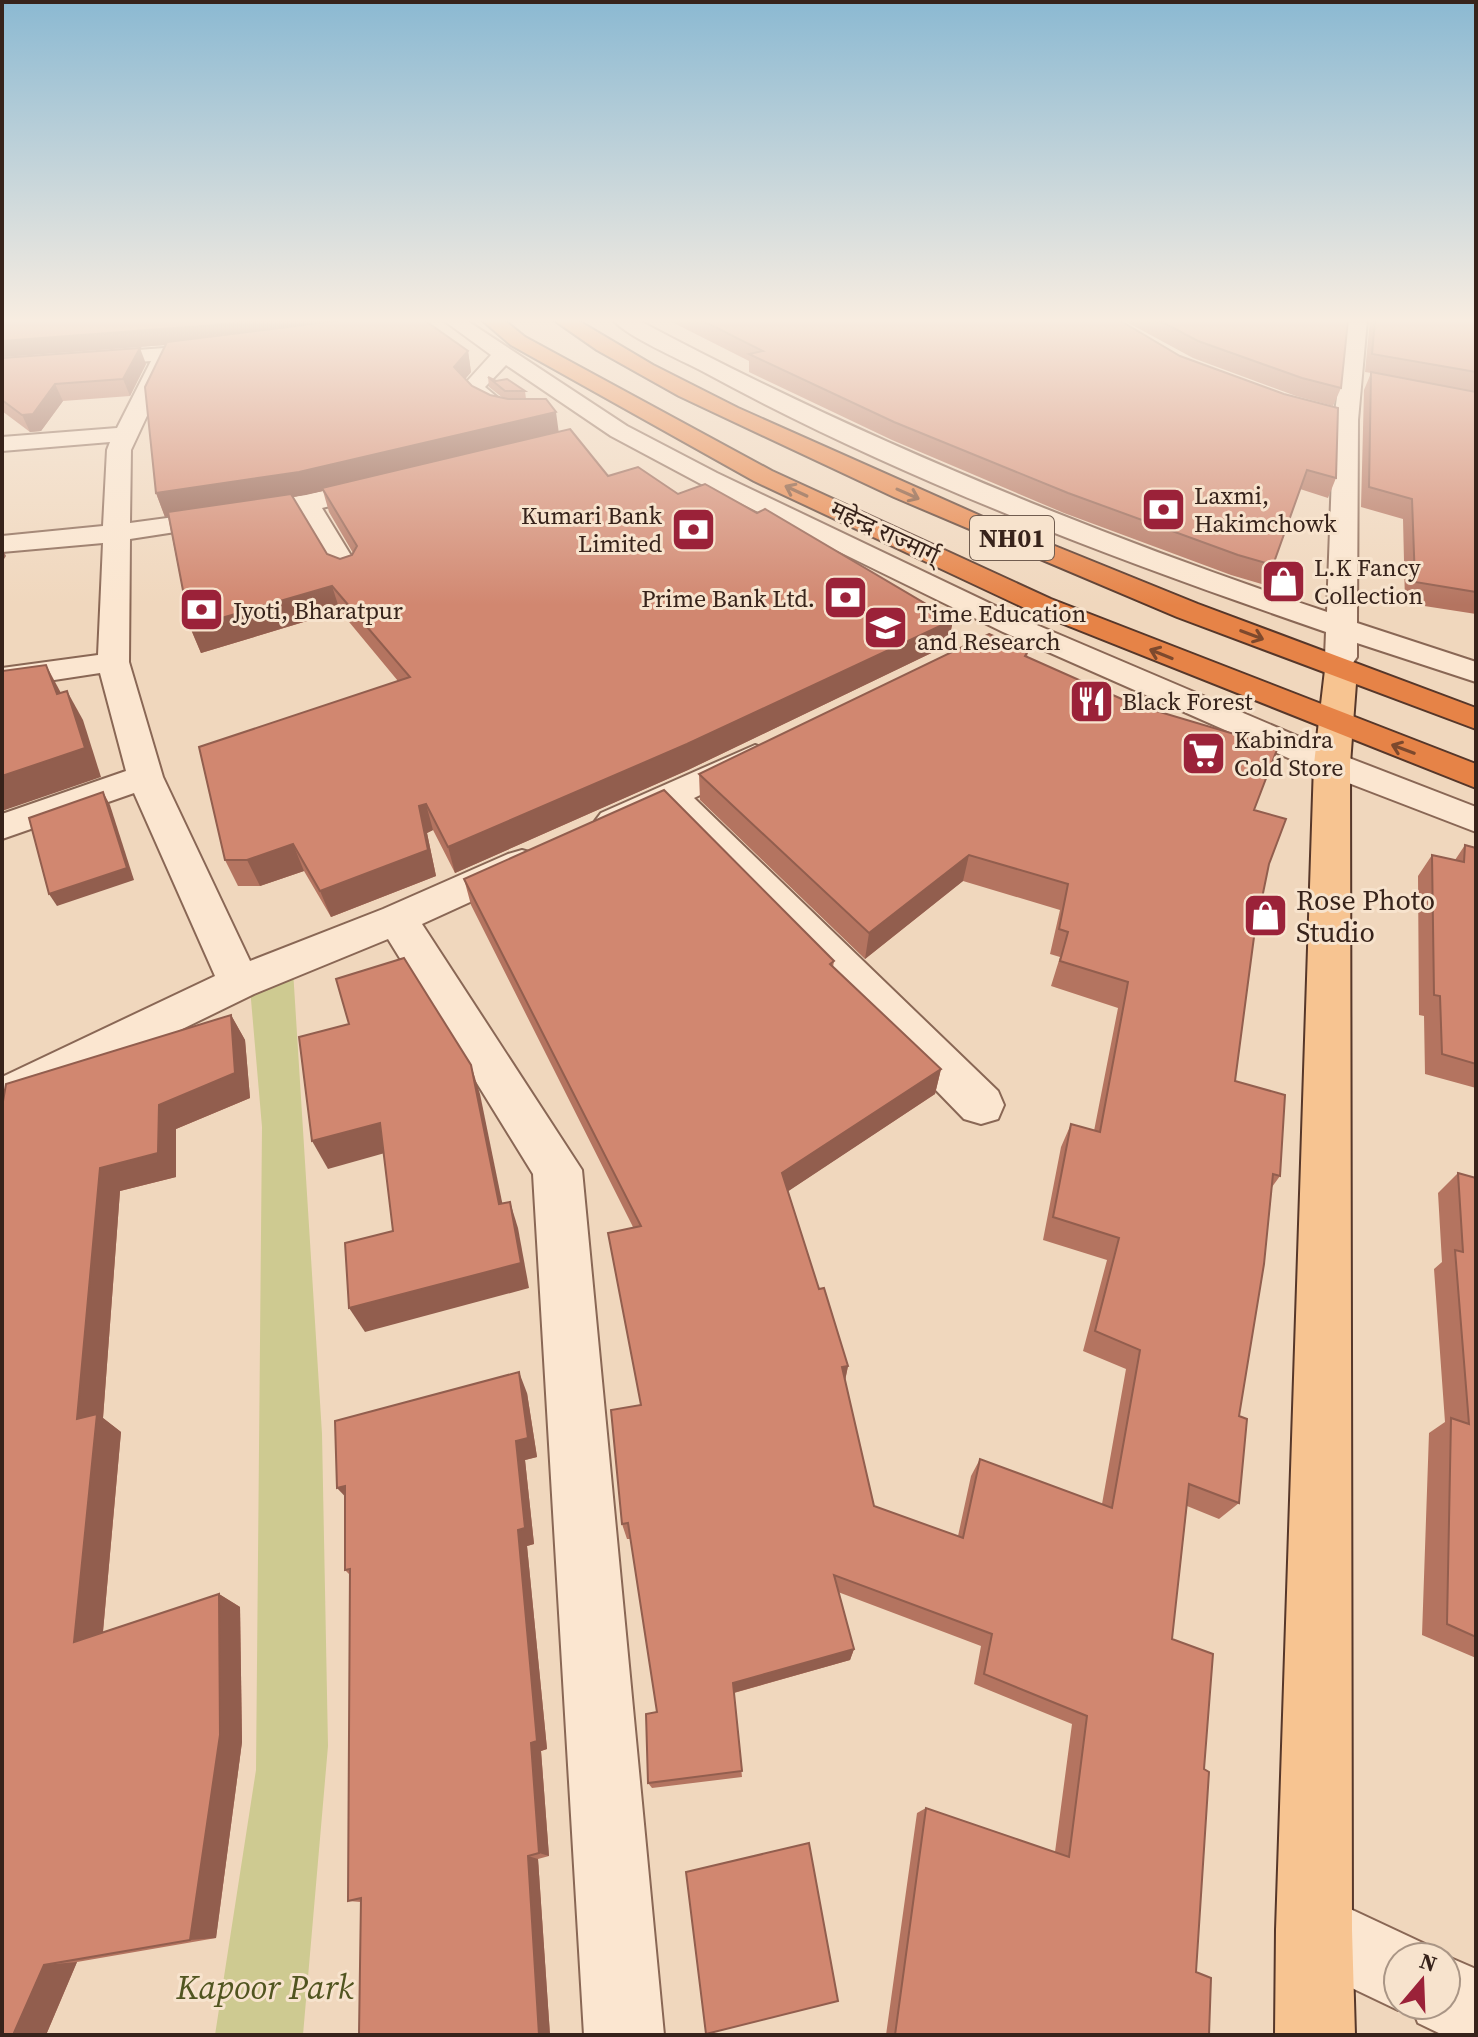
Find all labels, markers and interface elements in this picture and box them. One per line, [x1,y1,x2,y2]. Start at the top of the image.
place label: Laxmi, Hakimchowk [1194,479,1337,540]
one-way arrow [784,483,808,498]
bank icon: Laxmi, Hakimchowk [1139,485,1187,533]
one-way arrow [896,487,920,502]
street label: महेन्द्र राज्मार्ग् [825,492,948,573]
place label: Kumari Bank Limited [521,499,663,560]
bank icon: Kumari Bank Limited [669,505,717,553]
road number: NH01 [970,516,1054,560]
place label: L.K Fancy Collection [1314,551,1423,612]
shop icon: L.K Fancy Collection [1259,557,1307,605]
bank icon: Prime Bank Ltd. [822,574,870,622]
place label: Prime Bank Ltd. [641,582,815,615]
bank icon: Jyoti, Bharatpur [178,586,226,634]
place label: Jyoti, Bharatpur [232,594,403,627]
place label: Time Education and Research [917,597,1086,658]
school or university icon: Time Education and Research [862,603,910,651]
one-way arrow [1239,629,1264,643]
one-way arrow [1149,646,1174,661]
restaurant icon: Black Forest [1067,677,1115,725]
place label: Black Forest [1122,685,1253,718]
place label: Kabindra Cold Store [1234,723,1344,784]
supermarket icon: Kabindra Cold Store [1179,729,1227,777]
one-way arrow [1391,741,1416,756]
place label: Rose Photo Studio [1296,881,1435,951]
shop icon: Rose Photo Studio [1241,892,1289,940]
north arrow [1382,1941,1462,2021]
text: N [1416,1945,1441,1979]
park label: Kapoor Park [175,1964,355,2010]

